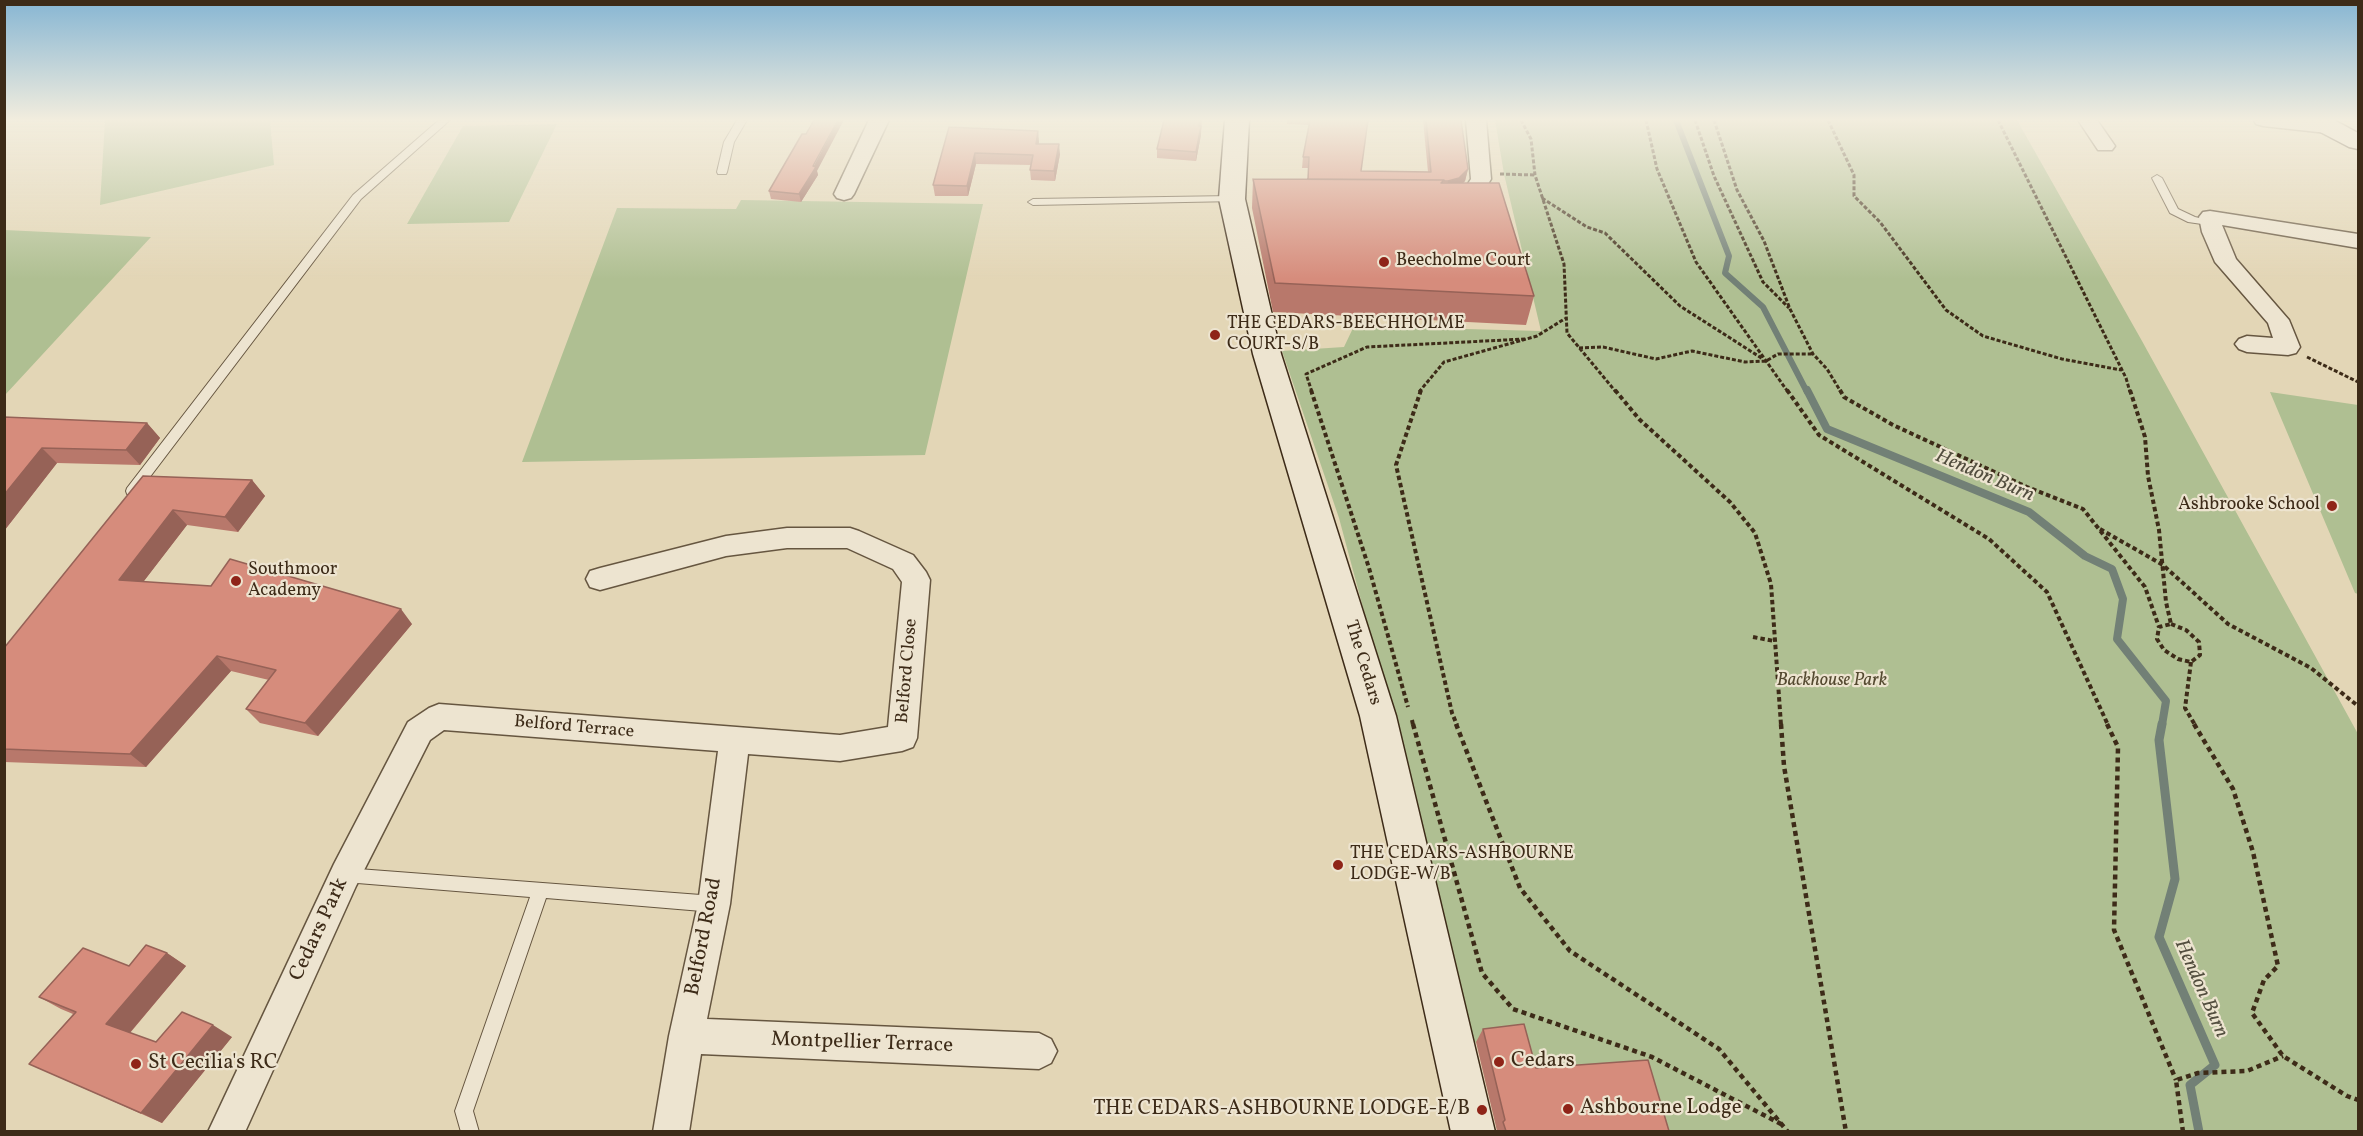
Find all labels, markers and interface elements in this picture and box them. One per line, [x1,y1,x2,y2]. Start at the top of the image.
place label: Beecholme Court [1396,251,1531,273]
marker: Beecholme Court [1377,255,1391,269]
place label: THE CEDARS-BEECHHOLME COURT-S/B [1227,314,1465,356]
marker: THE CEDARS-BEECHHOLME COURT-S/B [1208,328,1222,342]
water label: Hendon Burn [1931,445,2037,509]
place label: Ashbrooke School [2178,495,2320,517]
marker: Ashbrooke School [2325,499,2339,513]
place label: Southmoor Academy [248,560,337,602]
marker: Southmoor Academy [229,574,243,588]
street label: Belford Close [893,618,923,724]
street label: The Cedars [1339,618,1385,708]
park label: Backhouse Park [1777,671,1887,693]
street label: Belford Terrace [513,712,635,744]
place label: THE CEDARS-ASHBOURNE LODGE-W/B [1350,844,1574,886]
marker: THE CEDARS-ASHBOURNE LODGE-W/B [1331,858,1345,872]
street label: Cedars Park [285,874,355,986]
street label: Belford Road [681,876,729,998]
water label: Hendon Burn [2168,936,2232,1042]
street label: Montpellier Terrace [771,1028,953,1060]
place label: Cedars [1511,1049,1575,1075]
place label: St Cecilia's RC [148,1051,278,1077]
marker: Cedars [1492,1055,1506,1069]
marker: St Cecilia's RC [129,1057,143,1071]
place label: Ashbourne Lodge [1580,1096,1742,1122]
place label: THE CEDARS-ASHBOURNE LODGE-E/B [1093,1097,1470,1123]
marker: Ashbourne Lodge [1561,1102,1575,1116]
marker: THE CEDARS-ASHBOURNE LODGE-E/B [1475,1103,1489,1117]

